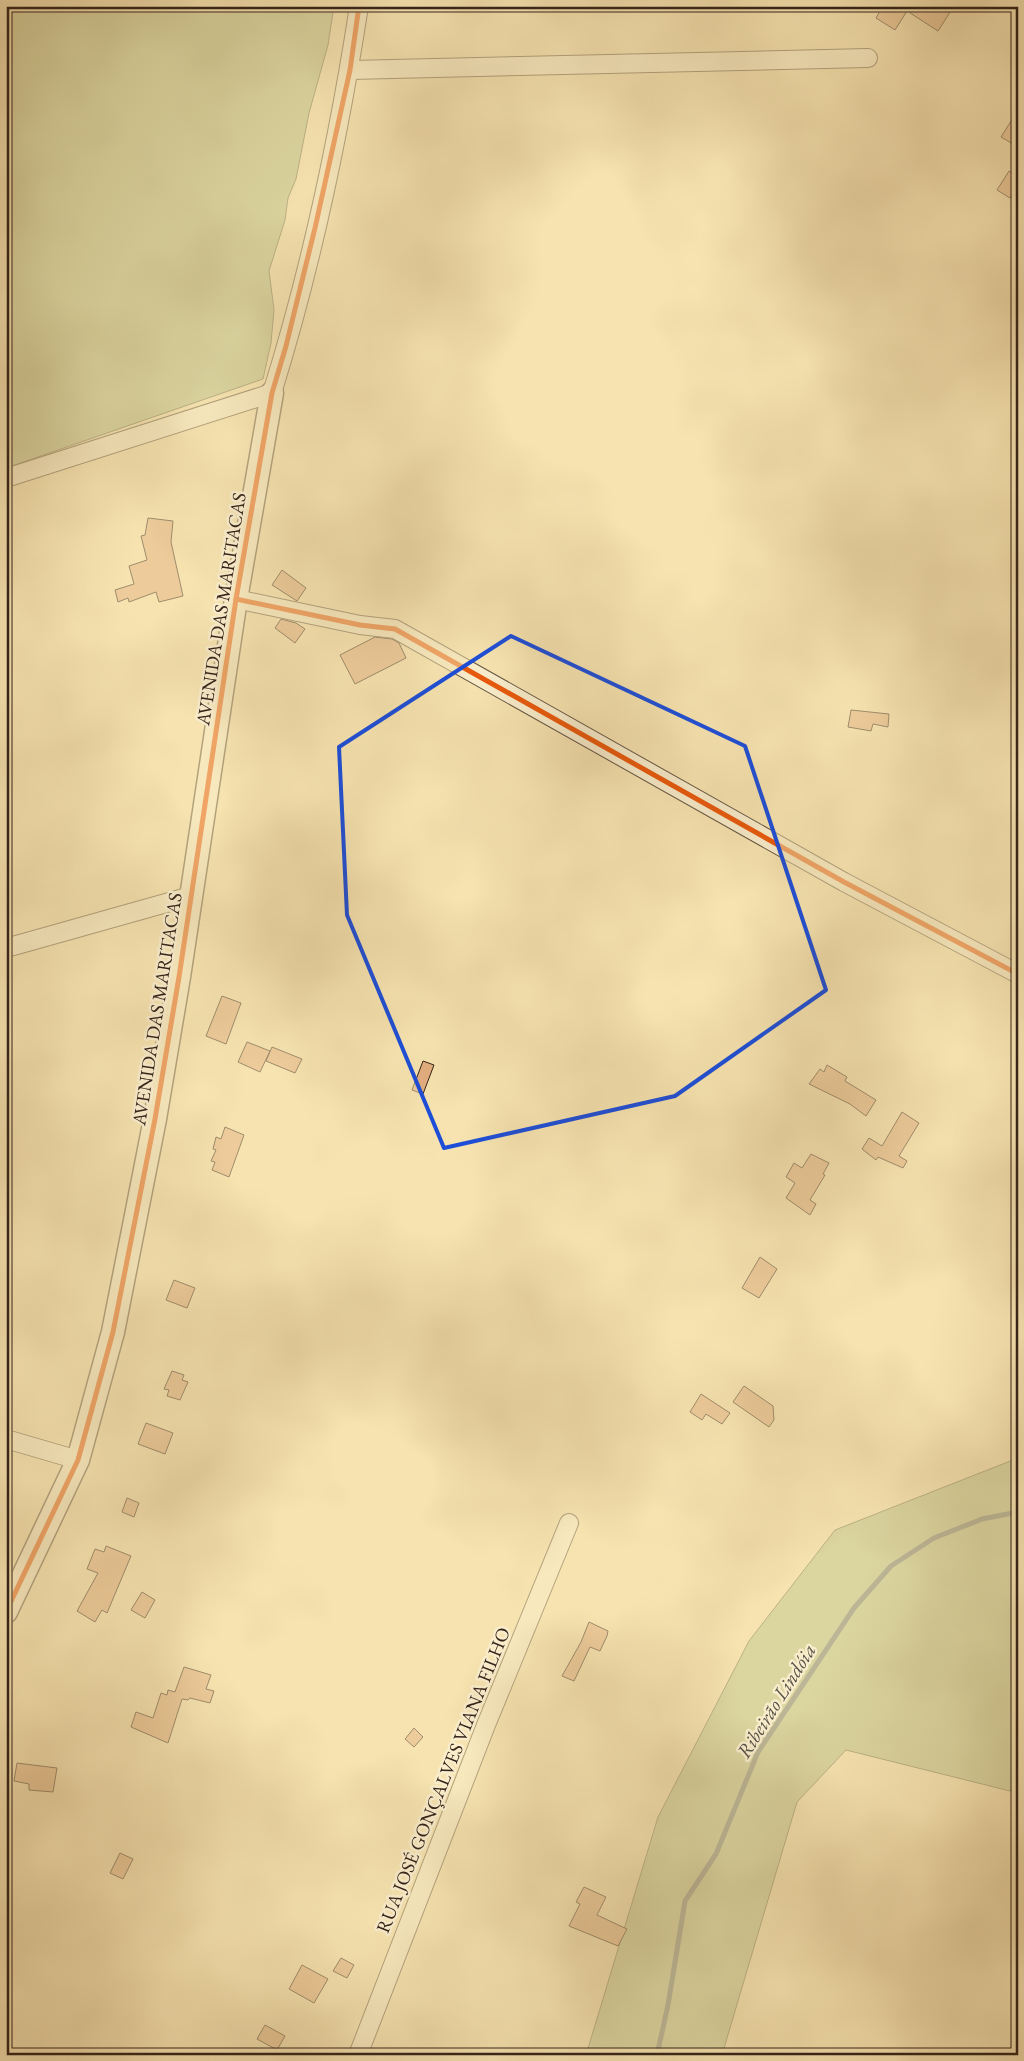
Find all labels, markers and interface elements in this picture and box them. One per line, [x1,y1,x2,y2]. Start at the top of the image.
street label: AVENIDA DAS MARITACAS [190,491,252,728]
street label: AVENIDA DAS MARITACAS [126,891,188,1128]
street label: RUA JOSÉ GONÇALVES VIANA FILHO [370,1623,516,1937]
water label: Ribeirão Lindóia [731,1639,821,1763]

